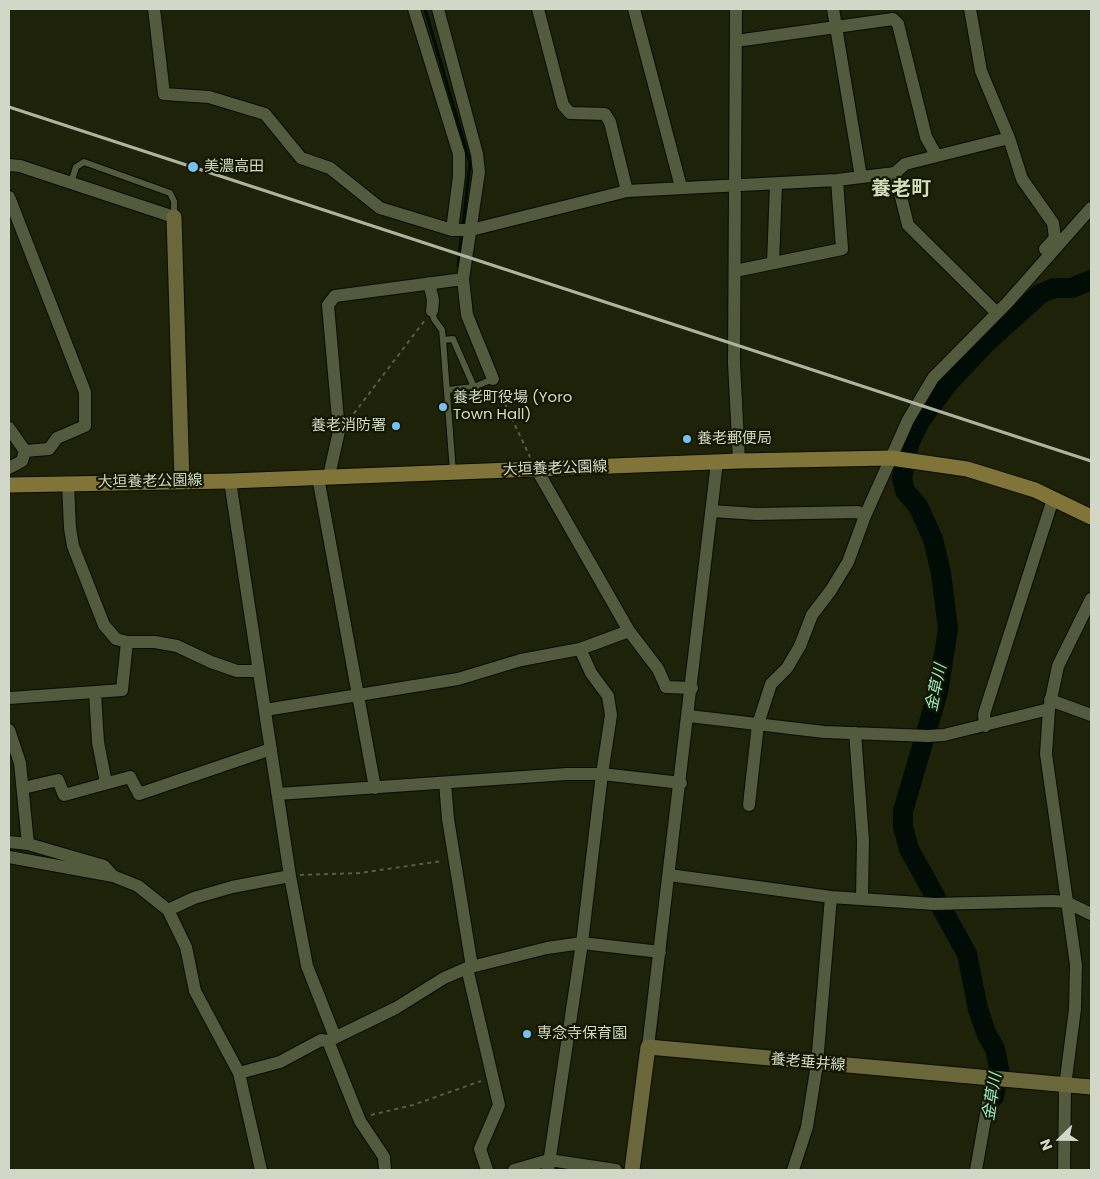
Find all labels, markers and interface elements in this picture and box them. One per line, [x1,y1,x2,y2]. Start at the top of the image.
place label: 美濃高田 [204,158,264,176]
marker: 美濃高田 [186,160,200,174]
district label: 養老町 [871,178,931,202]
place label: 養老町役場 (Yoro Town Hall) [453,389,572,424]
marker: 養老町役場 (Yoro Town Hall) [437,401,449,413]
place label: 養老消防署 [311,417,386,435]
marker: 養老消防署 [390,420,402,432]
place label: 養老郵便局 [697,430,772,448]
marker: 養老郵便局 [681,433,693,445]
street label: 大垣養老公園線 [502,458,608,480]
street label: 大垣養老公園線 [97,472,203,492]
water label: 金草川 [923,663,951,713]
place label: 専念寺保育園 [537,1025,627,1043]
marker: 専念寺保育園 [521,1028,533,1040]
street label: 養老垂井線 [770,1051,846,1075]
water label: 金草川 [980,1072,1006,1122]
north arrow [1035,1114,1085,1164]
text: N [1035,1136,1057,1153]

